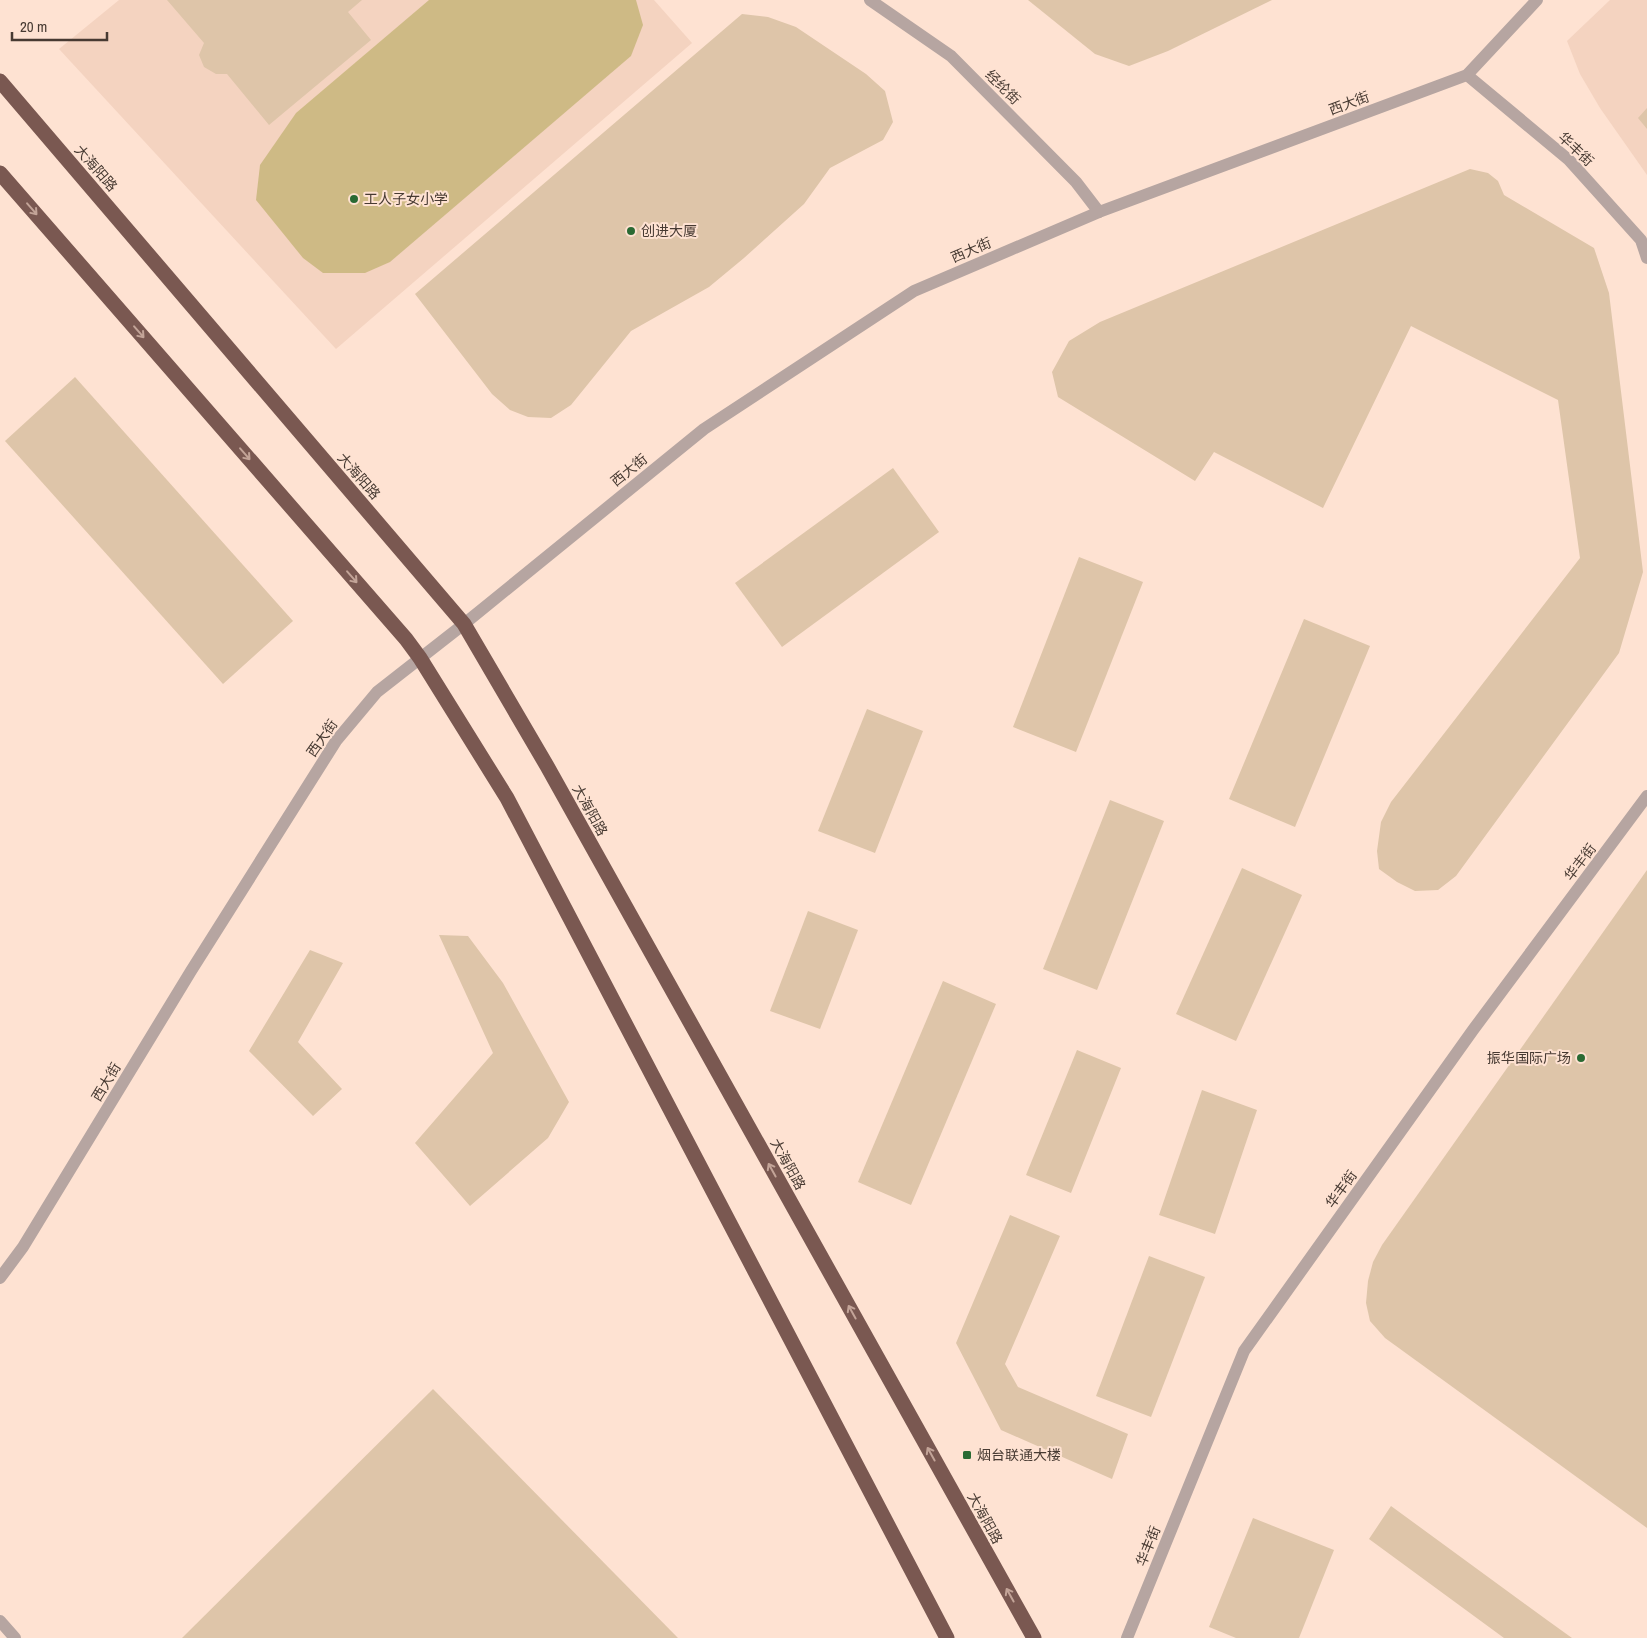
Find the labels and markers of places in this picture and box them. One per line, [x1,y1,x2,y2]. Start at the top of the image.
place label: 工人子女小学 [364,190,448,208]
marker: 工人子女小学 [348,193,360,205]
place label: 创进大厦 [641,222,697,240]
marker: 创进大厦 [625,225,637,237]
place label: 振华国际广场 [1487,1049,1571,1067]
marker: 振华国际广场 [1575,1052,1587,1064]
place label: 烟台联通大楼 [977,1446,1061,1464]
marker: 烟台联通大楼 [961,1449,973,1461]

